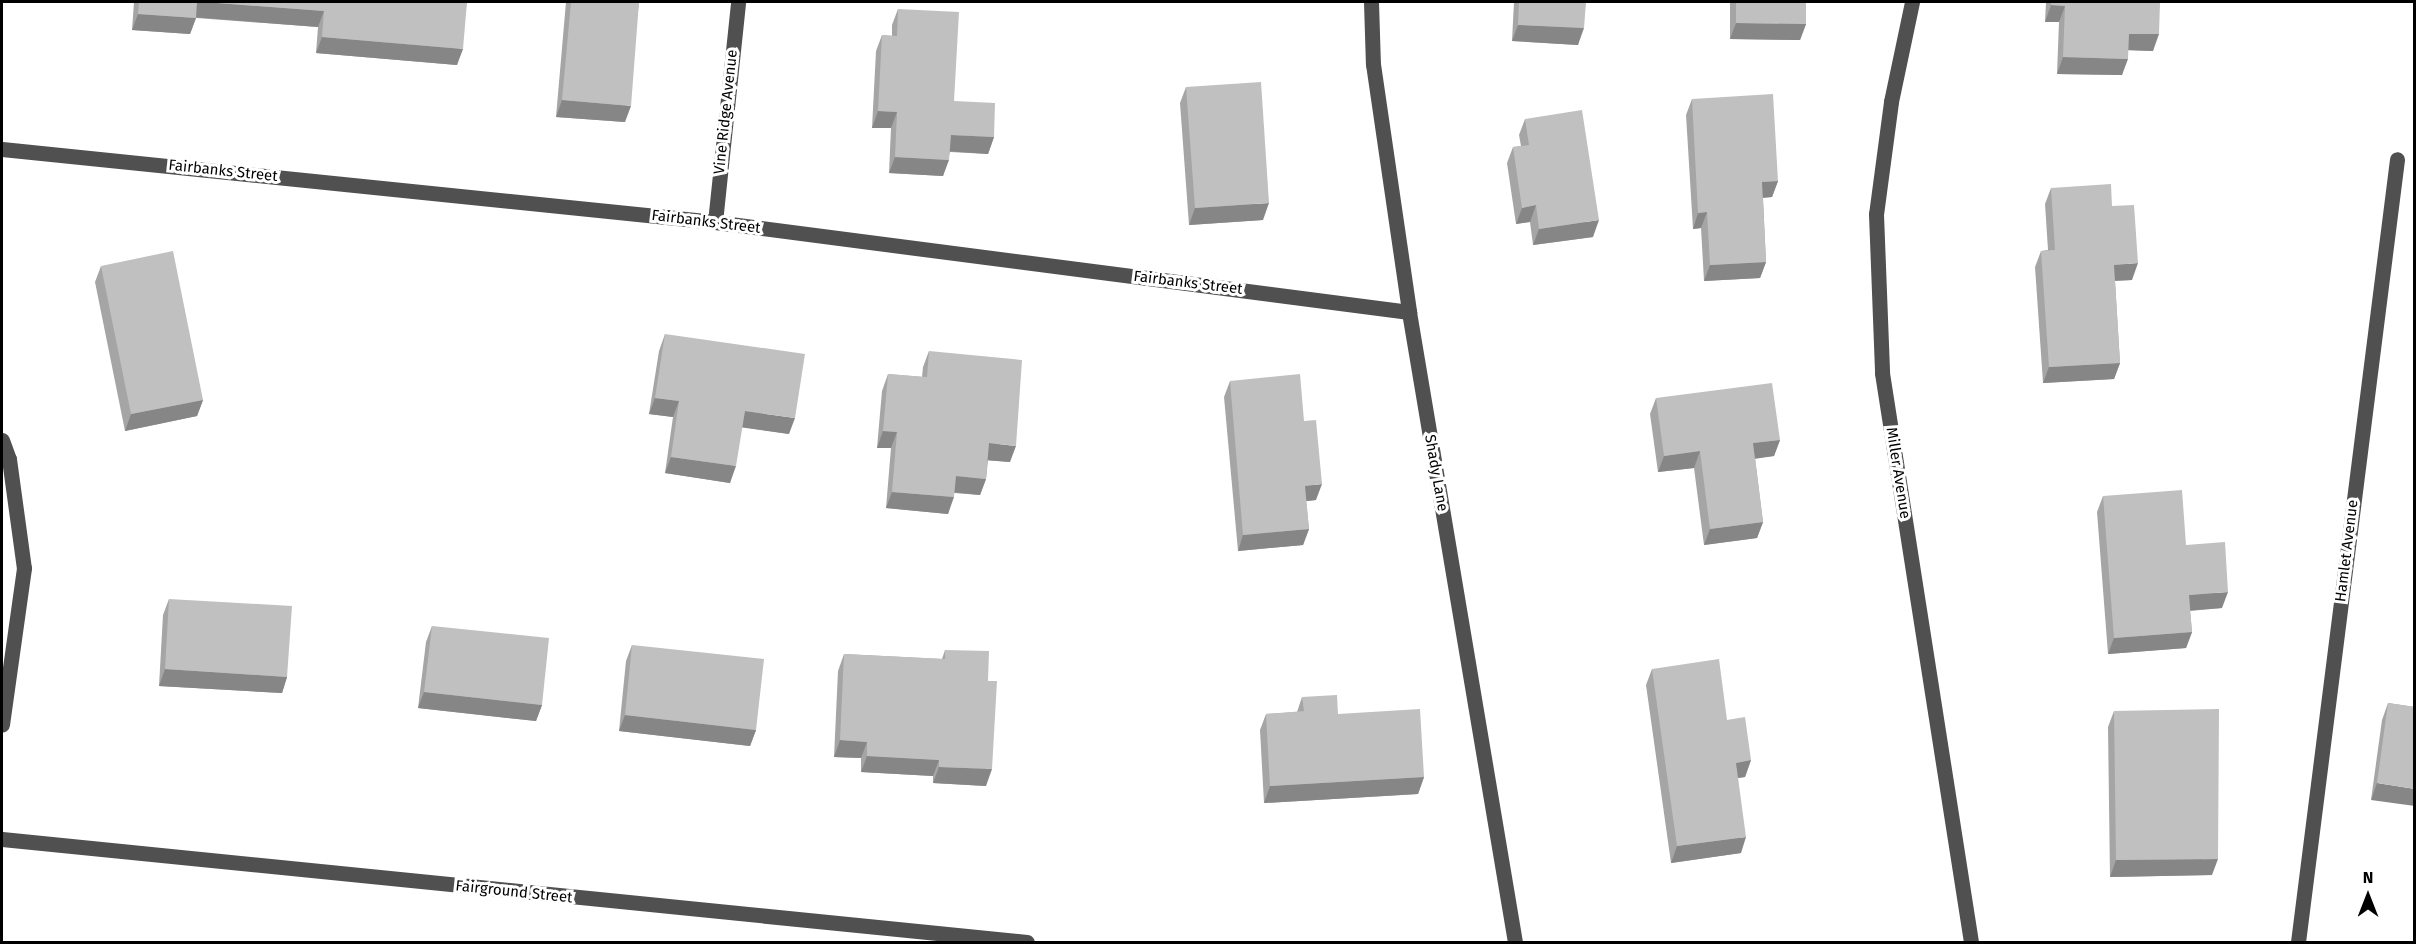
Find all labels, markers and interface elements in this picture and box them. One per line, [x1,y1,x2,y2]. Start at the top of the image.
street label: Vine Ridge Avenue [711,49,741,175]
street label: Fairbanks Street [168,156,278,186]
street label: Fairbanks Street [650,206,762,238]
street label: Fairbanks Street [1132,267,1244,299]
street label: Miller Avenue [1882,426,1914,520]
street label: Shady Lane [1420,433,1452,513]
street label: Hamlet Avenue [2332,499,2362,603]
north arrow [2338,866,2398,926]
text: N [2363,868,2373,887]
street label: Fairground Street [455,877,573,907]

